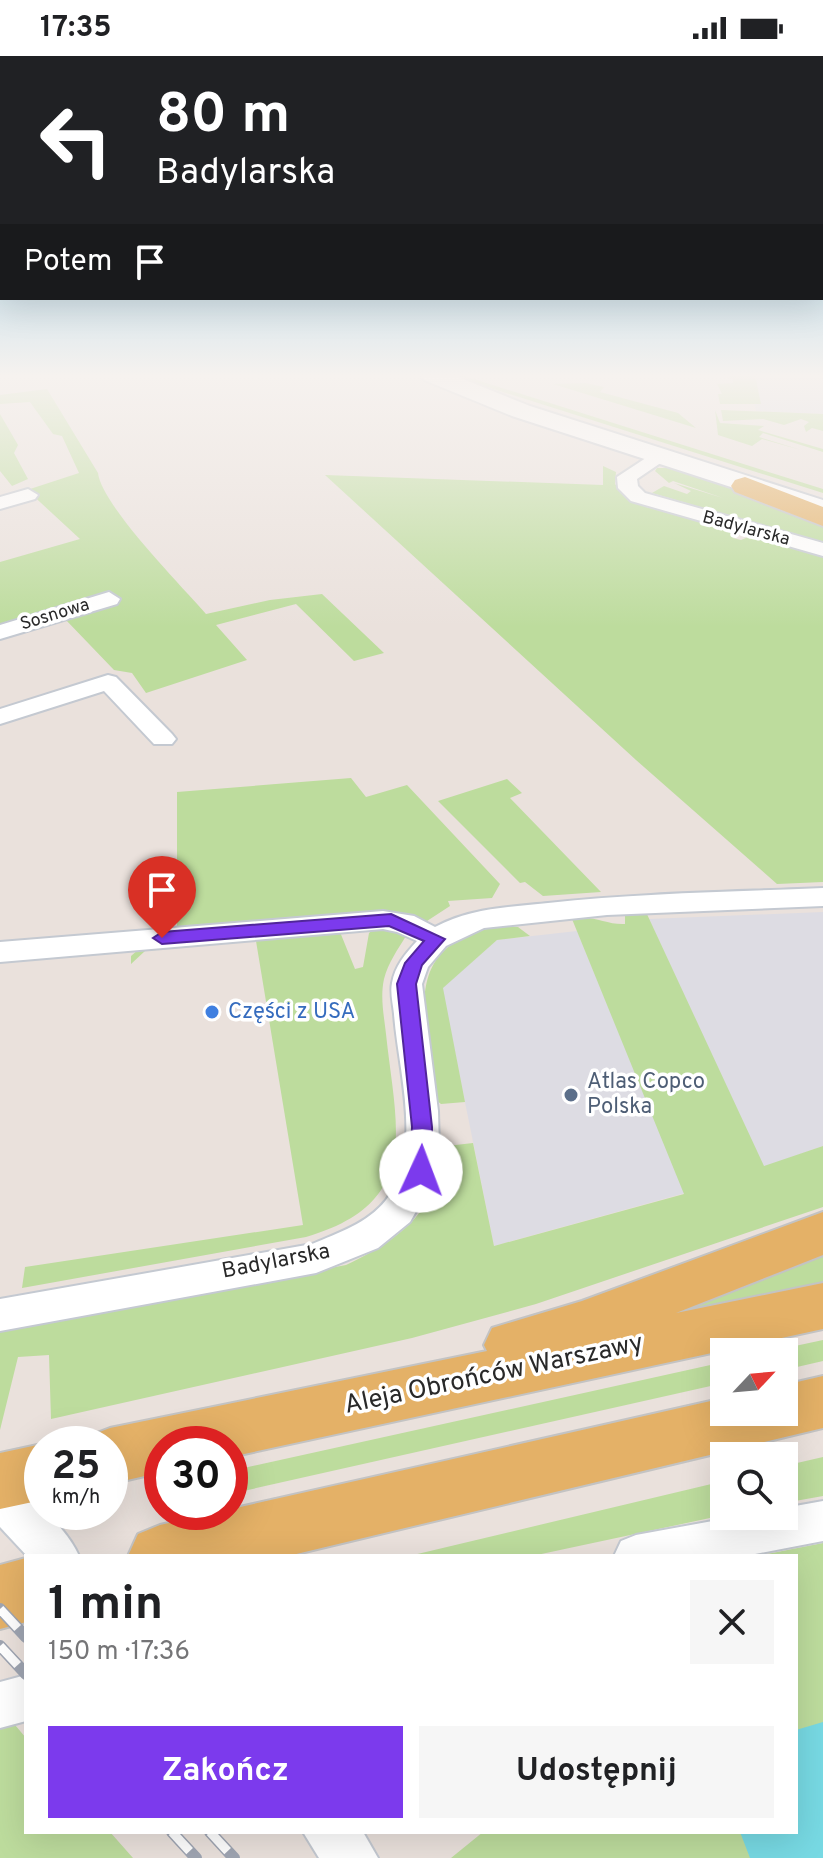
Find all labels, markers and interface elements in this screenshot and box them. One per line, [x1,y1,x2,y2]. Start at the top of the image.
text: 17:35 [40,10,112,47]
text: 80 m [156,82,290,152]
icon: left [24,88,128,192]
text: Badylarska [156,151,335,197]
icon: arrive [128,240,172,284]
text: Potem [24,244,112,281]
street label: Badylarska [700,506,792,552]
street label: Sosnowa [18,594,92,636]
pin [128,856,196,938]
icon: arrive [140,868,184,912]
place label: Części z USA [228,999,356,1026]
marker: Części z USA [203,1003,221,1021]
place label: Atlas Copco Polska [587,1069,705,1121]
marker: Atlas Copco Polska [562,1086,580,1104]
position arrow [379,1129,463,1213]
street label: Badylarska [220,1238,332,1286]
street label: Aleja Obrońców Warszawy [341,1327,647,1423]
north arrow [710,1338,798,1426]
map controls [710,1338,798,1530]
speed limit sign: 30 [144,1426,248,1530]
button: search [710,1442,798,1530]
text: 25 [52,1443,100,1493]
text: km/h [52,1485,100,1511]
text: 1 min [48,1576,163,1636]
button: close [690,1580,774,1664]
text: 150 m · 17:36 [48,1636,190,1669]
button: Zakończ [48,1726,403,1818]
button: Udostępnij [419,1726,774,1818]

